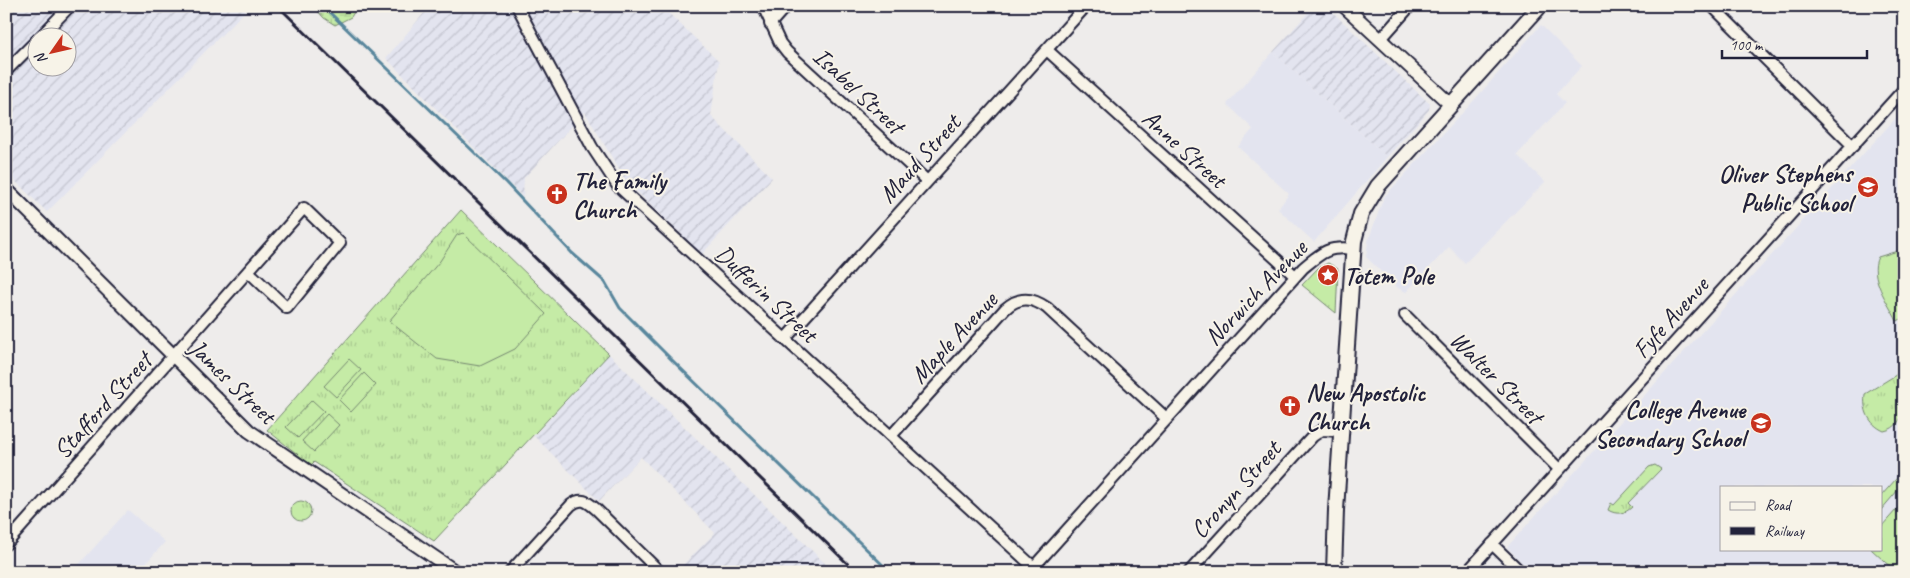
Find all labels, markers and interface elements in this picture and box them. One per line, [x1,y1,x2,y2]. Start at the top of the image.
north arrow [28,28,78,78]
scale bar [1722,28,1868,60]
text: 100 m [1730,36,1764,55]
street label: Isabel Street [806,41,913,143]
text: N [31,49,51,67]
street label: Anne Street [1135,102,1235,197]
street label: Maud Street [872,106,970,210]
place label: Oliver Stephens Public School [1719,158,1857,219]
place label: The Family Church [573,165,668,226]
school or university icon: Oliver Stephens Public School [1856,175,1880,199]
church icon: The Family Church [545,182,569,206]
street label: Norwich Avenue [1197,232,1315,352]
street label: Dufferin Street [708,238,826,351]
place label: Totem Pole [1344,260,1436,292]
place icon: Totem Pole [1316,263,1340,287]
street label: Fyfe Avenue [1626,269,1717,365]
street label: Maple Avenue [903,284,1006,390]
street label: Walter Street [1443,324,1552,434]
street label: James Street [181,332,285,433]
street label: Stafford Street [47,343,161,466]
place label: New Apostolic Church [1306,377,1427,438]
church icon: New Apostolic Church [1278,394,1302,418]
place label: College Avenue Secondary School [1595,394,1750,455]
school or university icon: College Avenue Secondary School [1749,411,1773,435]
street label: Cronyn Street [1183,432,1290,545]
legend [1720,486,1882,550]
text: Road [1765,496,1792,515]
text: Railway [1765,522,1806,541]

